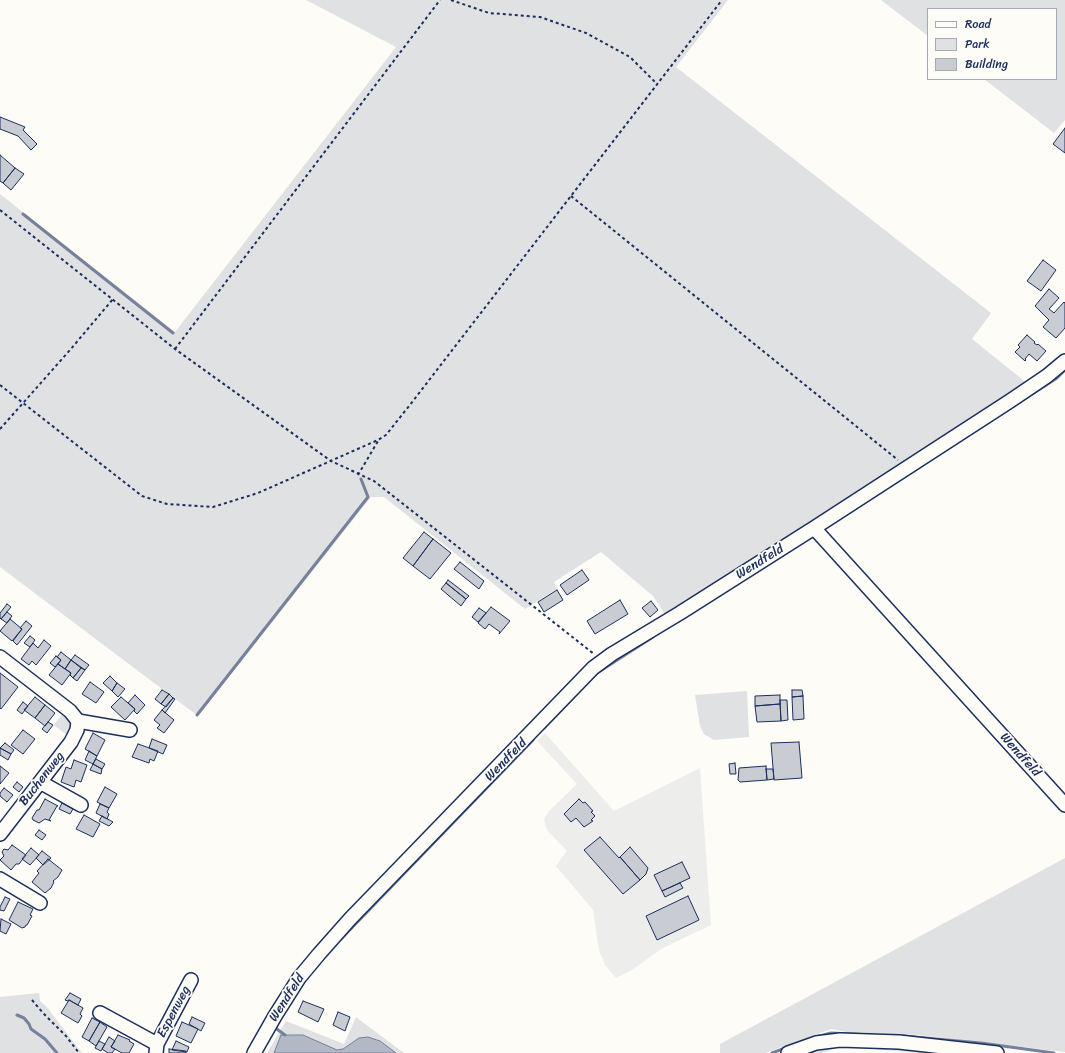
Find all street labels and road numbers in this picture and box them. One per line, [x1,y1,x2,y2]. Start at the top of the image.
street label: Wendfeld [733,541,787,583]
street label: Wendfeld [996,730,1044,780]
street label: Wendfeld [482,735,530,785]
street label: Buchenweg [16,749,68,809]
street label: Wendfeld [266,971,308,1025]
street label: Espenweg [154,984,194,1040]

